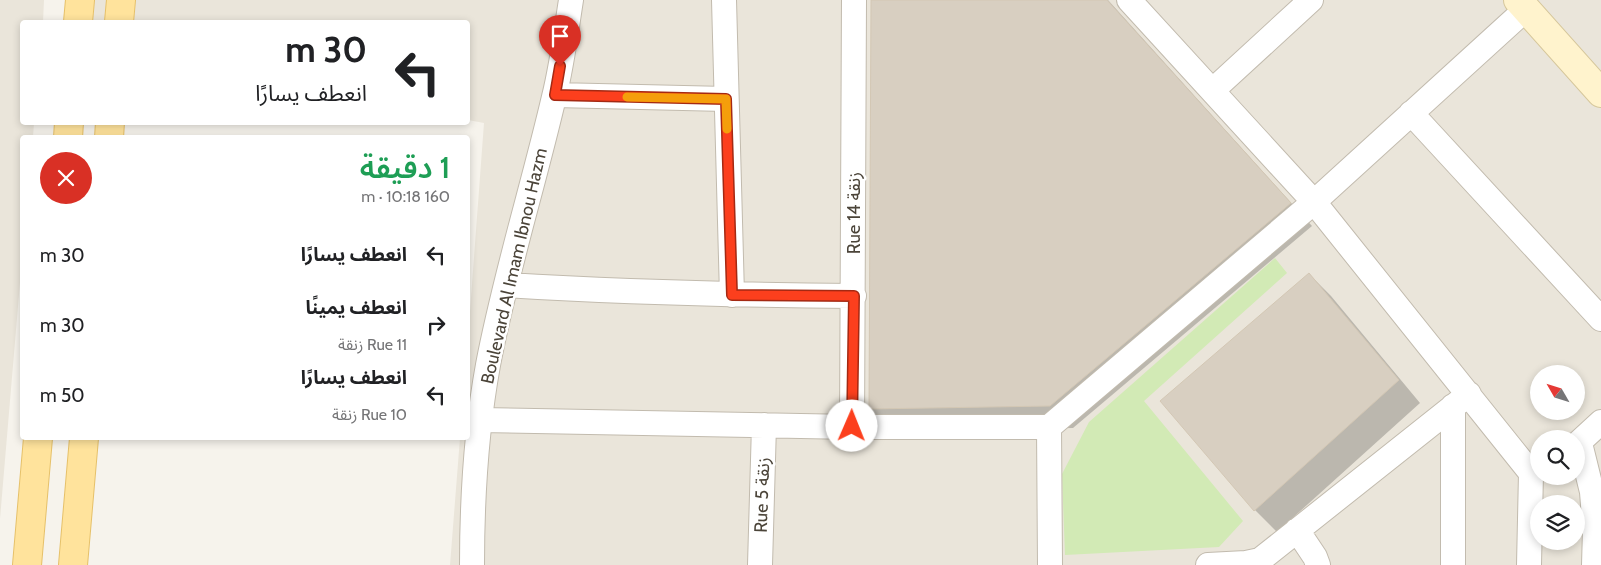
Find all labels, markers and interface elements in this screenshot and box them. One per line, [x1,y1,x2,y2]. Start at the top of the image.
pin [539,15,581,66]
icon: arrive [546,22,574,50]
text: 30 m [285,28,367,71]
icon: left [385,40,450,105]
text: انعطف يسارًا [255,80,367,107]
street label: Boulevard Al Imam Ibnou Hazm [476,146,552,386]
text: 1 دقيقة [360,149,450,186]
button: close [40,152,92,204]
street label: Rue 14 زنقة [843,172,865,254]
text: 160 m · 10:18 [361,187,450,206]
icon: left [422,241,450,269]
text: انعطف يسارًا [301,243,407,266]
text: 30 m [40,244,85,267]
text: انعطف يمينًا [306,296,407,319]
icon: right [422,311,450,339]
text: 30 m [40,314,85,337]
text: Rue 11 زنقة [338,335,407,354]
north arrow [1530,365,1585,420]
map controls [1530,365,1585,550]
text: انعطف يسارًا [301,366,407,389]
icon: left [422,381,450,409]
text: 50 m [40,384,85,407]
position arrow [825,399,877,451]
text: Rue 10 زنقة [332,405,407,424]
button: search [1530,430,1585,485]
street label: Rue 5 زنقة [750,457,774,533]
button: layers [1530,495,1585,550]

